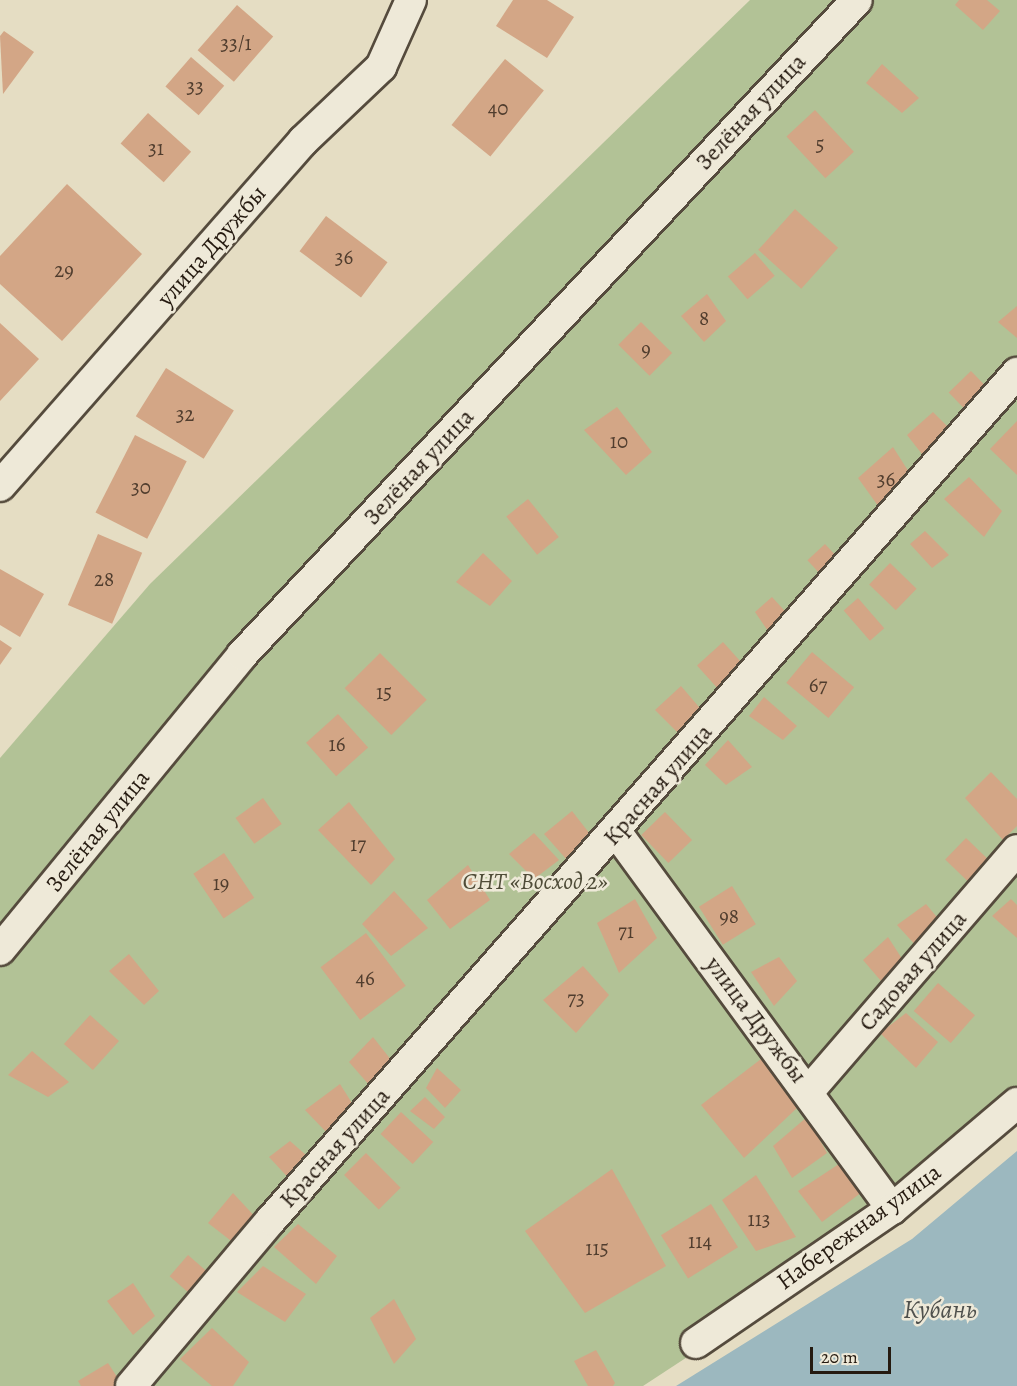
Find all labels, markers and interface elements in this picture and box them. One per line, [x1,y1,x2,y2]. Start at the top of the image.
house number: 33/1 [220,30,252,56]
street label: Зелёная улица [690,48,812,176]
house number: 33 [186,73,204,99]
house number: 40 [488,95,508,121]
house number: 5 [815,131,825,157]
house number: 31 [148,135,164,161]
street label: улица Дружбы [152,180,272,312]
house number: 36 [335,244,353,270]
house number: 29 [54,257,74,283]
house number: 8 [699,305,709,331]
house number: 9 [641,336,651,362]
house number: 32 [176,401,194,427]
street label: Зелёная улица [358,403,480,531]
house number: 10 [610,428,628,454]
house number: 36 [877,466,895,492]
house number: 30 [131,474,151,500]
house number: 28 [94,566,114,592]
house number: 67 [809,672,827,698]
house number: 15 [376,679,392,705]
street label: Красная улица [597,718,719,852]
house number: 16 [329,731,345,757]
street label: Зелёная улица [40,764,156,898]
house number: 17 [350,831,366,857]
park label: СНТ «Восход 2» [462,868,608,896]
house number: 19 [213,870,229,896]
house number: 98 [719,903,739,929]
street label: Садовая улица [853,905,973,1037]
house number: 71 [618,918,634,944]
street label: улица Дружбы [699,951,813,1089]
house number: 46 [355,965,375,991]
house number: 73 [567,985,585,1011]
street label: Красная улица [274,1082,396,1214]
street label: Набережная улица [771,1158,947,1296]
house number: 113 [747,1206,771,1232]
house number: 114 [688,1228,712,1254]
house number: 115 [585,1235,609,1261]
water label: Кубань [903,1294,977,1326]
scale bar [813,1335,894,1373]
text: 20 m [821,1345,858,1369]

